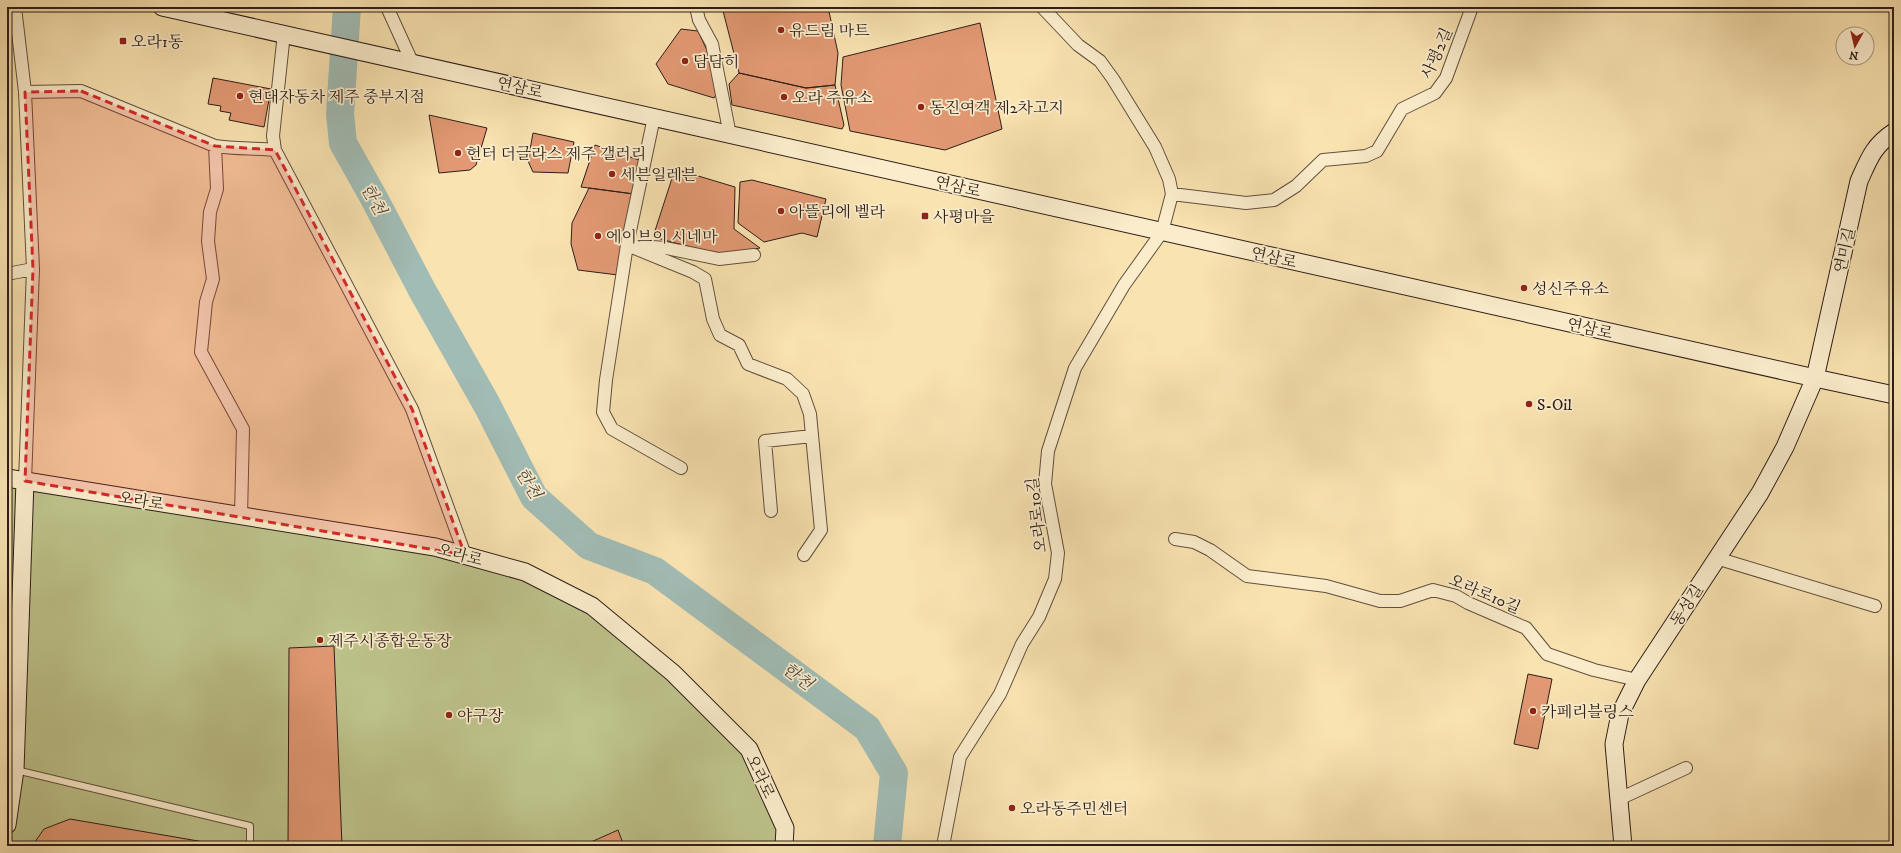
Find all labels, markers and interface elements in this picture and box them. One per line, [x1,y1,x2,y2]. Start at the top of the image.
place label: 유드림 마트 [789,21,870,41]
marker: 유드림 마트 [776,25,786,35]
street label: 사평2길 [1417,25,1457,82]
north arrow [1835,26,1875,66]
place label: 오라1동 [131,32,184,52]
marker: 오라1동 [118,36,128,46]
text: N [1848,47,1859,62]
place label: 담담히 [693,52,739,72]
marker: 담담히 [680,56,690,66]
street label: 연삼로 [495,73,545,103]
place label: 현대자동차 제주 중부지점 [248,87,425,107]
place label: 오라 주유소 [792,88,873,108]
marker: 현대자동차 제주 중부지점 [235,91,245,101]
marker: 오라 주유소 [779,92,789,102]
place label: 동진여객 제2차고지 [929,98,1064,118]
marker: 동진여객 제2차고지 [916,102,926,112]
place label: 헌터 더글라스 제주 갤러리 [466,144,646,164]
marker: 헌터 더글라스 제주 갤러리 [453,148,463,158]
place label: 세븐일레븐 [620,165,698,185]
marker: 세븐일레븐 [607,169,617,179]
street label: 연삼로 [933,172,983,202]
water label: 한천 [356,180,391,221]
place label: 아뜰리에 벨라 [789,202,886,222]
marker: 아뜰리에 벨라 [776,206,786,216]
place label: 사평마을 [933,207,995,227]
marker: 사평마을 [920,211,930,221]
street label: 연미길 [1830,225,1860,275]
place label: 에이브이 시네마 [606,227,718,247]
marker: 에이브이 시네마 [593,231,603,241]
street label: 연삼로 [1249,243,1299,273]
place label: 성신주유소 [1532,279,1609,299]
marker: 성신주유소 [1519,283,1529,293]
street label: 연삼로 [1565,314,1615,344]
place label: S-Oil [1537,395,1572,415]
marker: S-Oil [1524,399,1534,409]
water label: 한천 [510,464,547,505]
street label: 오라로10길 [1022,476,1052,554]
street label: 오라로 [116,487,166,515]
street label: 오라로 [435,539,485,571]
street label: 오라로10길 [1446,570,1524,618]
street label: 동성길 [1666,581,1708,630]
place label: 제주시종합운동장 [328,631,452,651]
marker: 제주시종합운동장 [315,635,325,645]
water label: 한천 [778,658,818,696]
place label: 카페리블링스 [1541,702,1634,722]
place label: 야구장 [457,706,504,726]
marker: 카페리블링스 [1528,706,1538,716]
marker: 야구장 [444,710,454,720]
street label: 오라로 [741,751,779,802]
place label: 오라동주민센터 [1020,799,1128,819]
marker: 오라동주민센터 [1007,803,1017,813]

